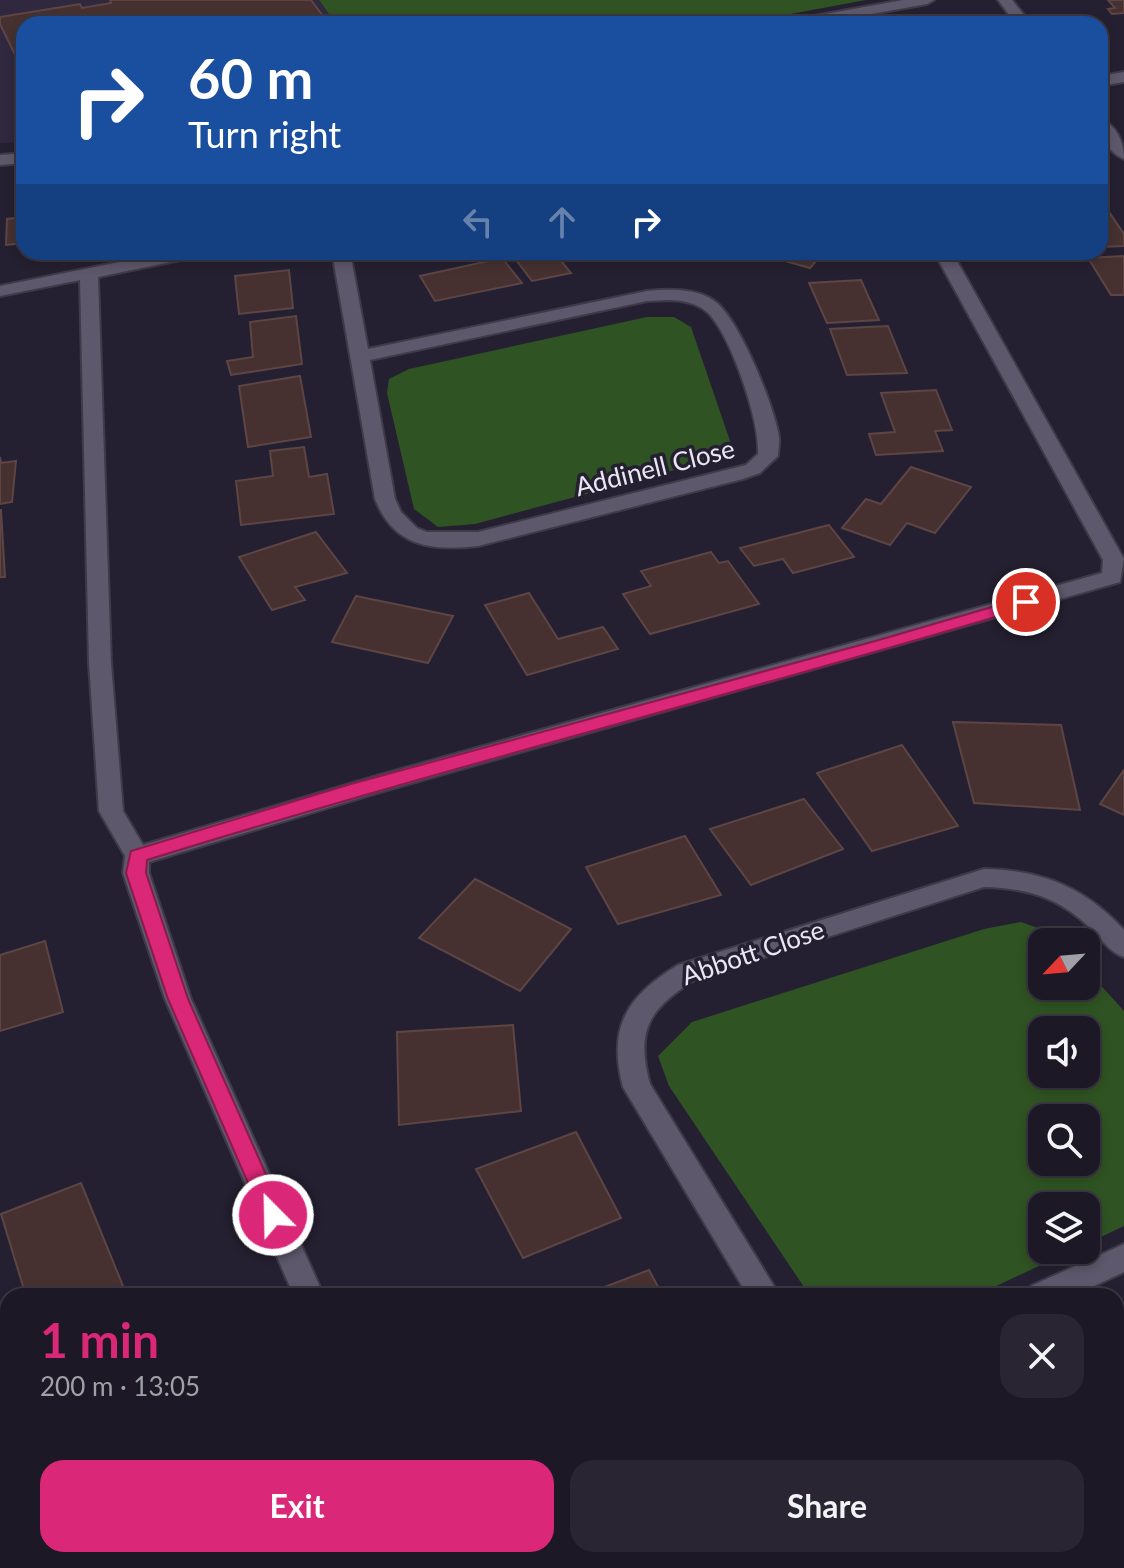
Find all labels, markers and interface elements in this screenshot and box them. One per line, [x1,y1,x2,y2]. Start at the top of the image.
text: 60 m [188,44,313,111]
icon: right [56,48,160,152]
text: Turn right [188,112,341,156]
icon: left [456,200,500,244]
icon: ahead [540,200,584,244]
icon: right [624,200,668,244]
street label: Addinell Close [572,432,738,502]
pin [992,568,1060,636]
icon: arrive [1004,580,1048,624]
street label: Abbott Close [677,913,828,991]
north arrow [1028,928,1100,1000]
map controls [1028,928,1100,1264]
button: sound [1028,1016,1100,1088]
button: search [1028,1104,1100,1176]
position arrow [231,1173,315,1257]
button: layers [1028,1192,1100,1264]
text: 1 min [40,1311,159,1368]
button: close [1000,1314,1084,1398]
text: 200 m · 13:05 [40,1370,200,1402]
button: Exit [40,1460,554,1552]
button: Share [570,1460,1084,1552]

